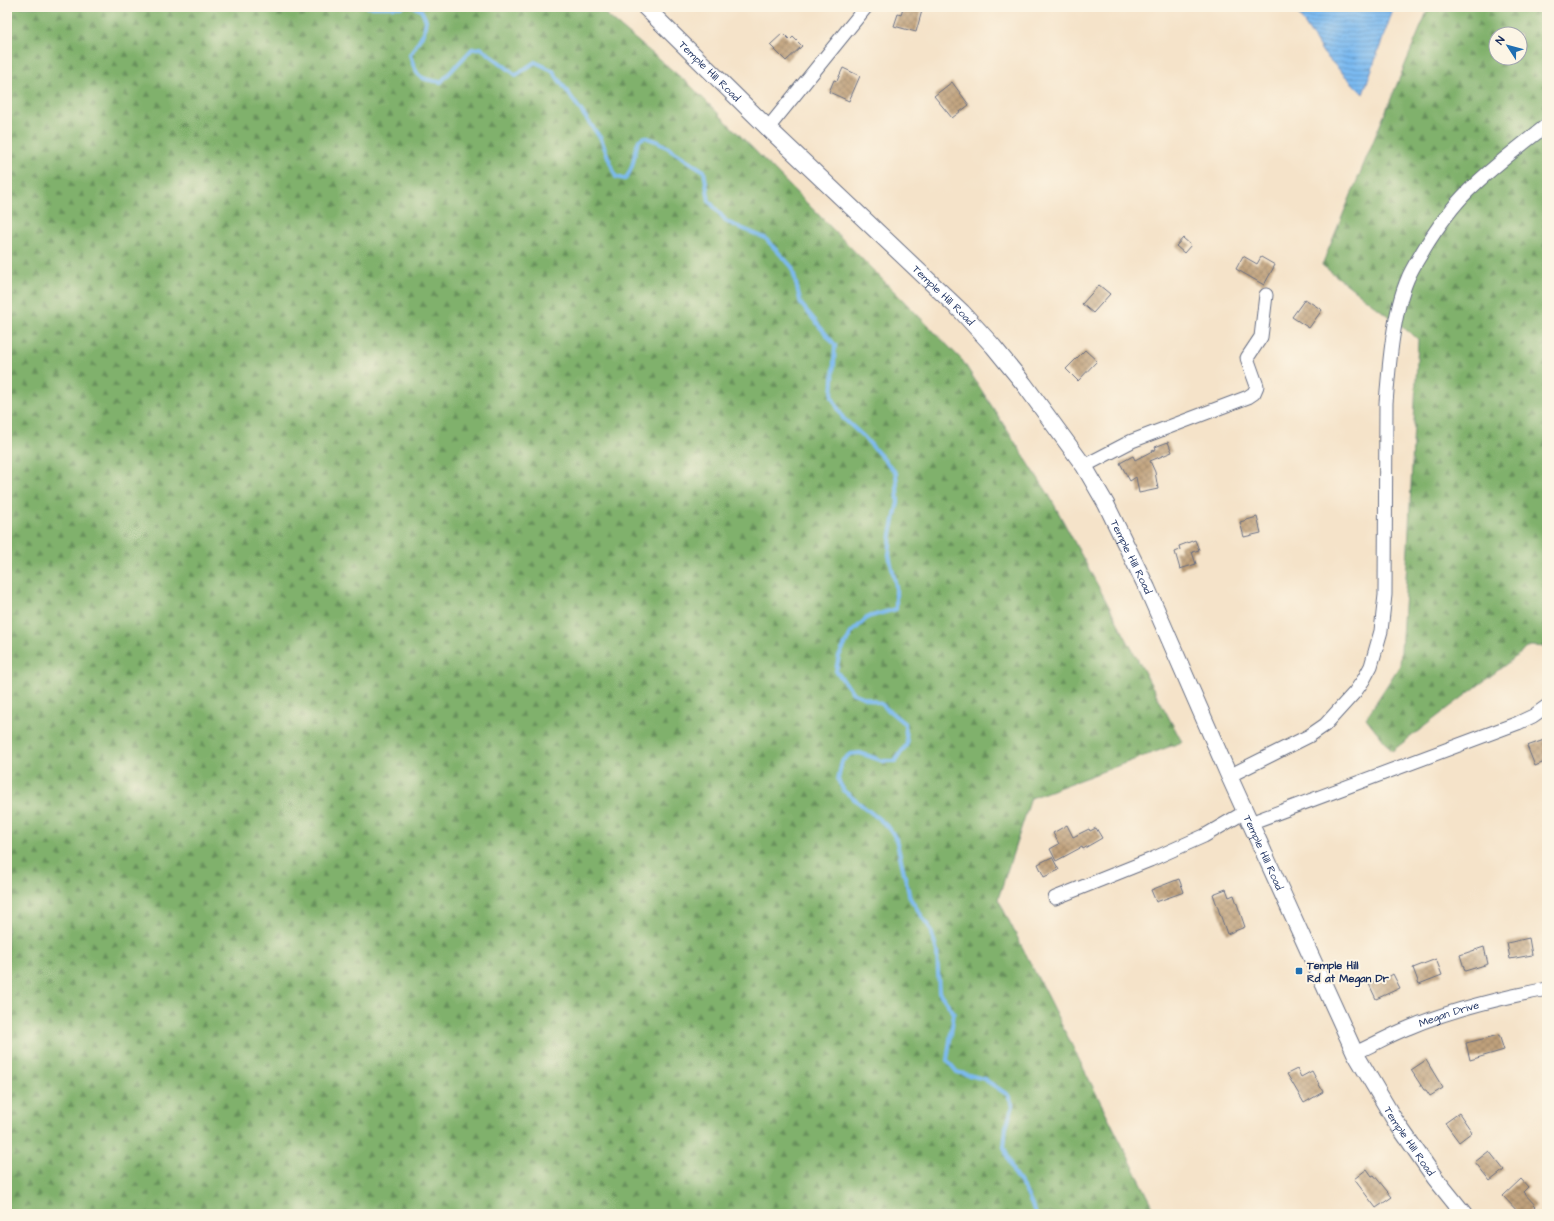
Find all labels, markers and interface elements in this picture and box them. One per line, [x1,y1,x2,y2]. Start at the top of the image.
north arrow [1488,26,1528,66]
text: N [1492,33,1508,48]
street label: Temple Hill Road [675,37,744,105]
street label: Temple Hill Road [909,262,978,329]
street label: Temple Hill Road [1107,517,1156,597]
street label: Temple Hill Road [1240,813,1287,893]
place label: Temple Hill Rd at Megan Dr [1306,958,1390,988]
marker: Temple Hill Rd at Megan Dr [1294,966,1304,976]
street label: Megan Drive [1417,997,1481,1031]
street label: Temple Hill Road [1380,1104,1438,1179]

